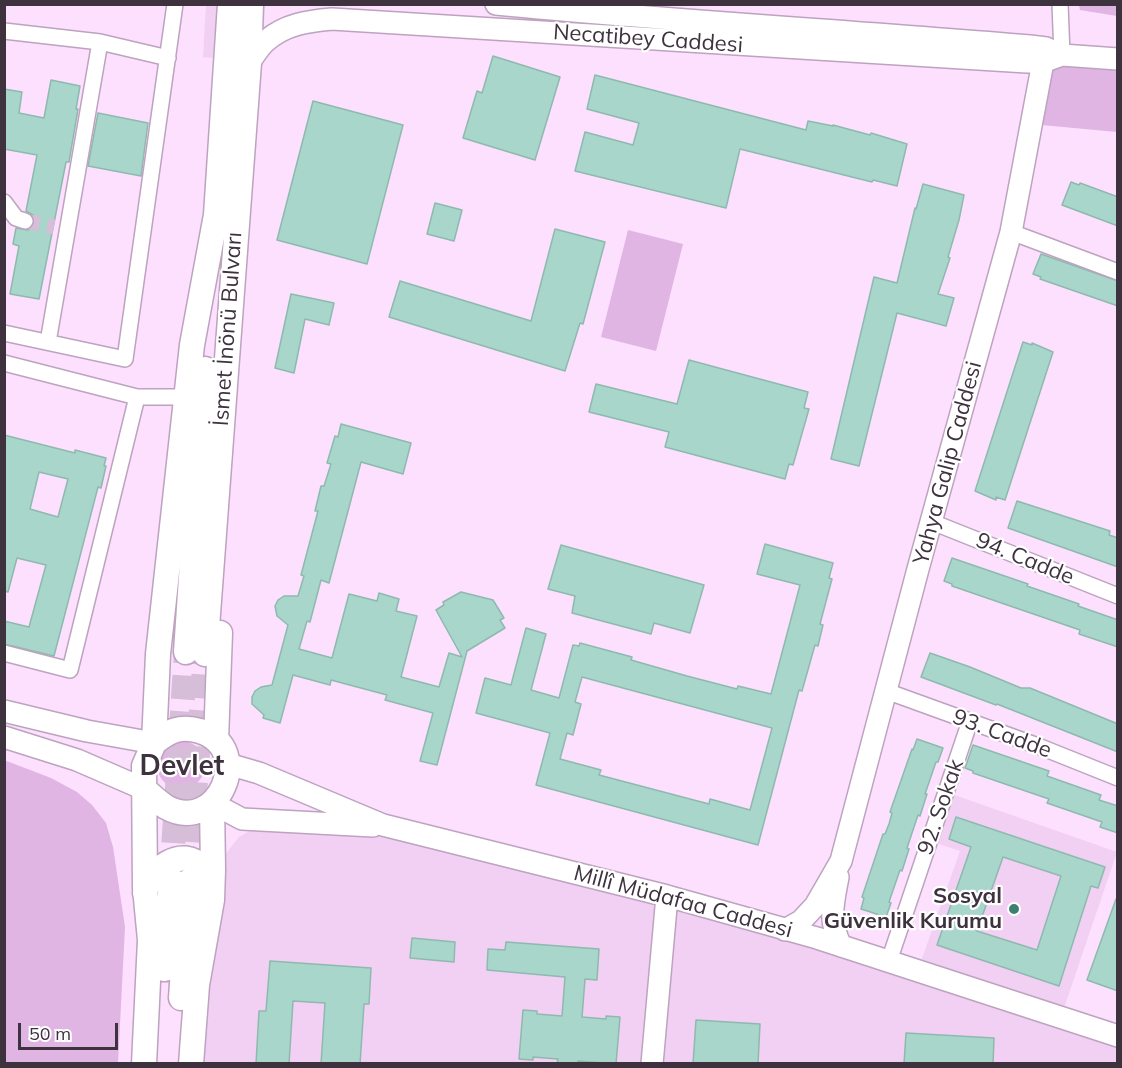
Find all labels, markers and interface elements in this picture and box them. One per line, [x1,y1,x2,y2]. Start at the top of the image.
street label: Necatibey Caddesi [552,19,744,59]
street label: İsmet İnönü Bulvarı [208,231,248,427]
street label: Yahya Galip Caddesi [908,359,988,567]
street label: 94. Cadde [972,527,1078,591]
street label: 93. Cadde [949,704,1055,764]
district label: Devlet [140,750,224,784]
street label: 92. Sokak [912,756,970,858]
street label: Millî Müdafaa Caddesi [571,860,795,944]
place label: Sosyal Güvenlik Kurumu [824,883,1002,934]
marker: Sosyal Güvenlik Kurumu [1007,902,1021,916]
scale bar [21,1011,122,1049]
text: 50 m [29,1022,71,1045]

